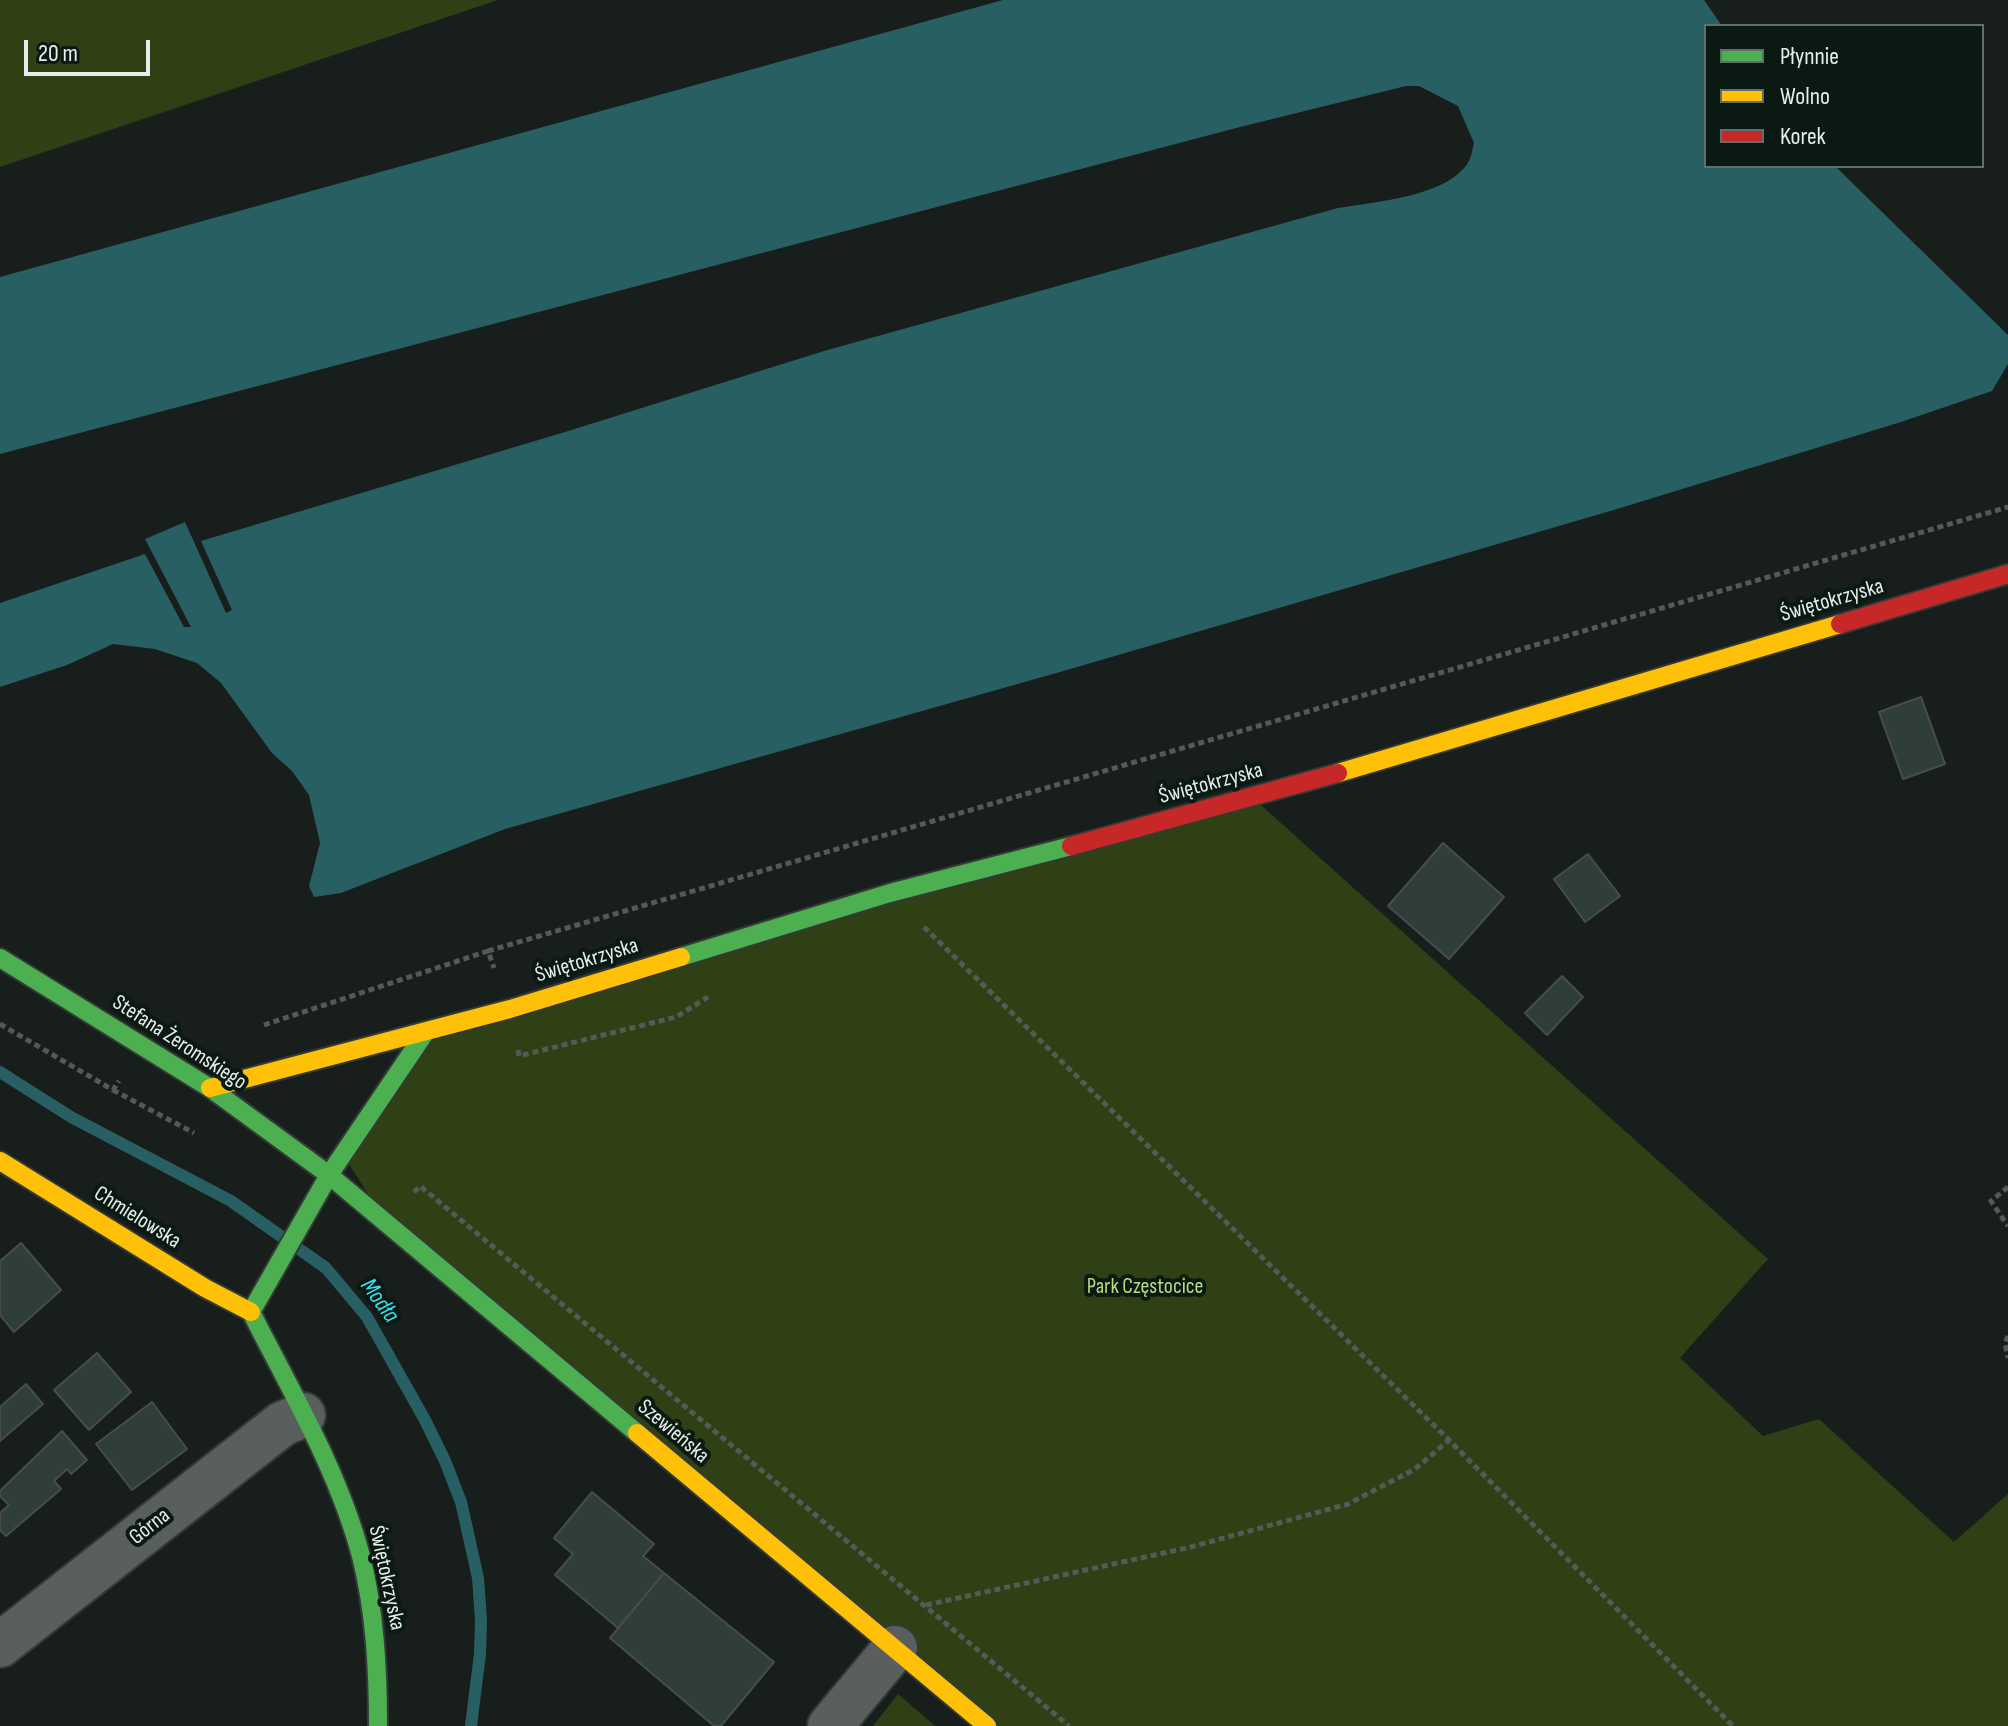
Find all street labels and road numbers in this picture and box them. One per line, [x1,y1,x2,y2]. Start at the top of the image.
street label: Świętokrzyska [1777,574,1887,628]
street label: Świętokrzyska [1156,757,1266,811]
street label: Świętokrzyska [532,933,642,989]
street label: Stefana Żeromskiego [107,990,251,1096]
street label: Chmielowska [89,1181,185,1255]
street label: Szewieńska [632,1395,714,1469]
street label: Górna [124,1503,176,1551]
street label: Świętokrzyska [362,1523,410,1633]

